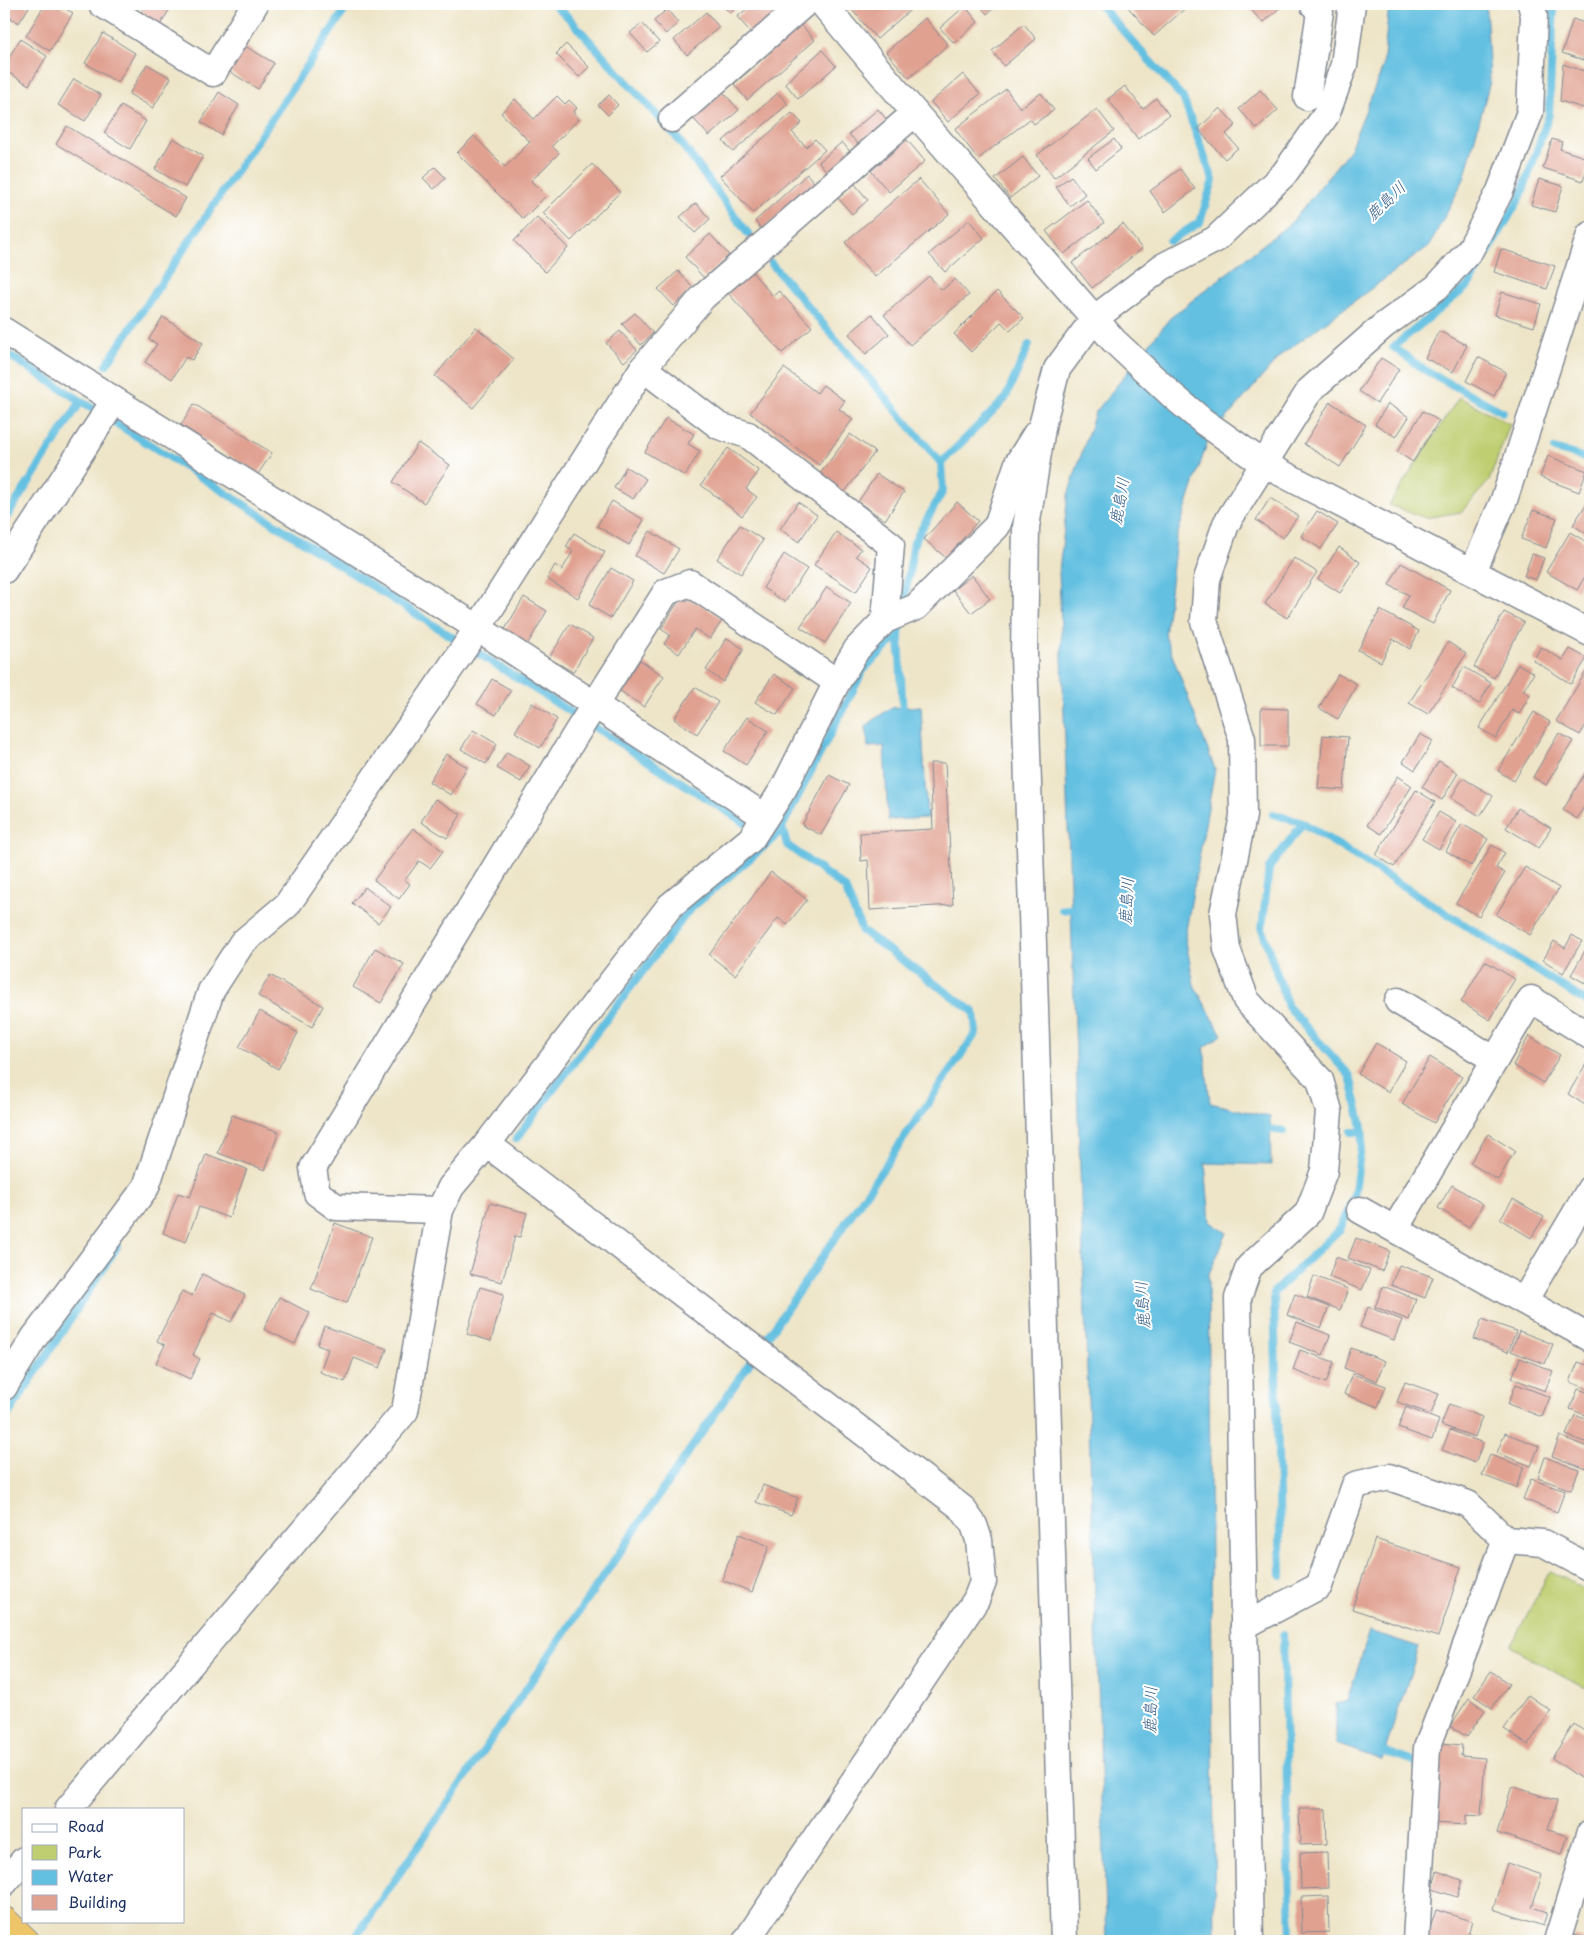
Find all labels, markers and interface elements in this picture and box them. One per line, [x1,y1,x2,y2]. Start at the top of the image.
water label: 鹿島川 [1359,175,1411,225]
water label: 鹿島川 [1102,475,1134,527]
water label: 鹿島川 [1112,876,1138,926]
water label: 鹿島川 [1127,1280,1155,1330]
water label: 鹿島川 [1137,1686,1161,1734]
legend [22,1808,185,1922]
text: Road [68,1814,104,1837]
text: Park [68,1840,102,1863]
text: Water [68,1864,113,1887]
text: Building [68,1890,127,1913]

